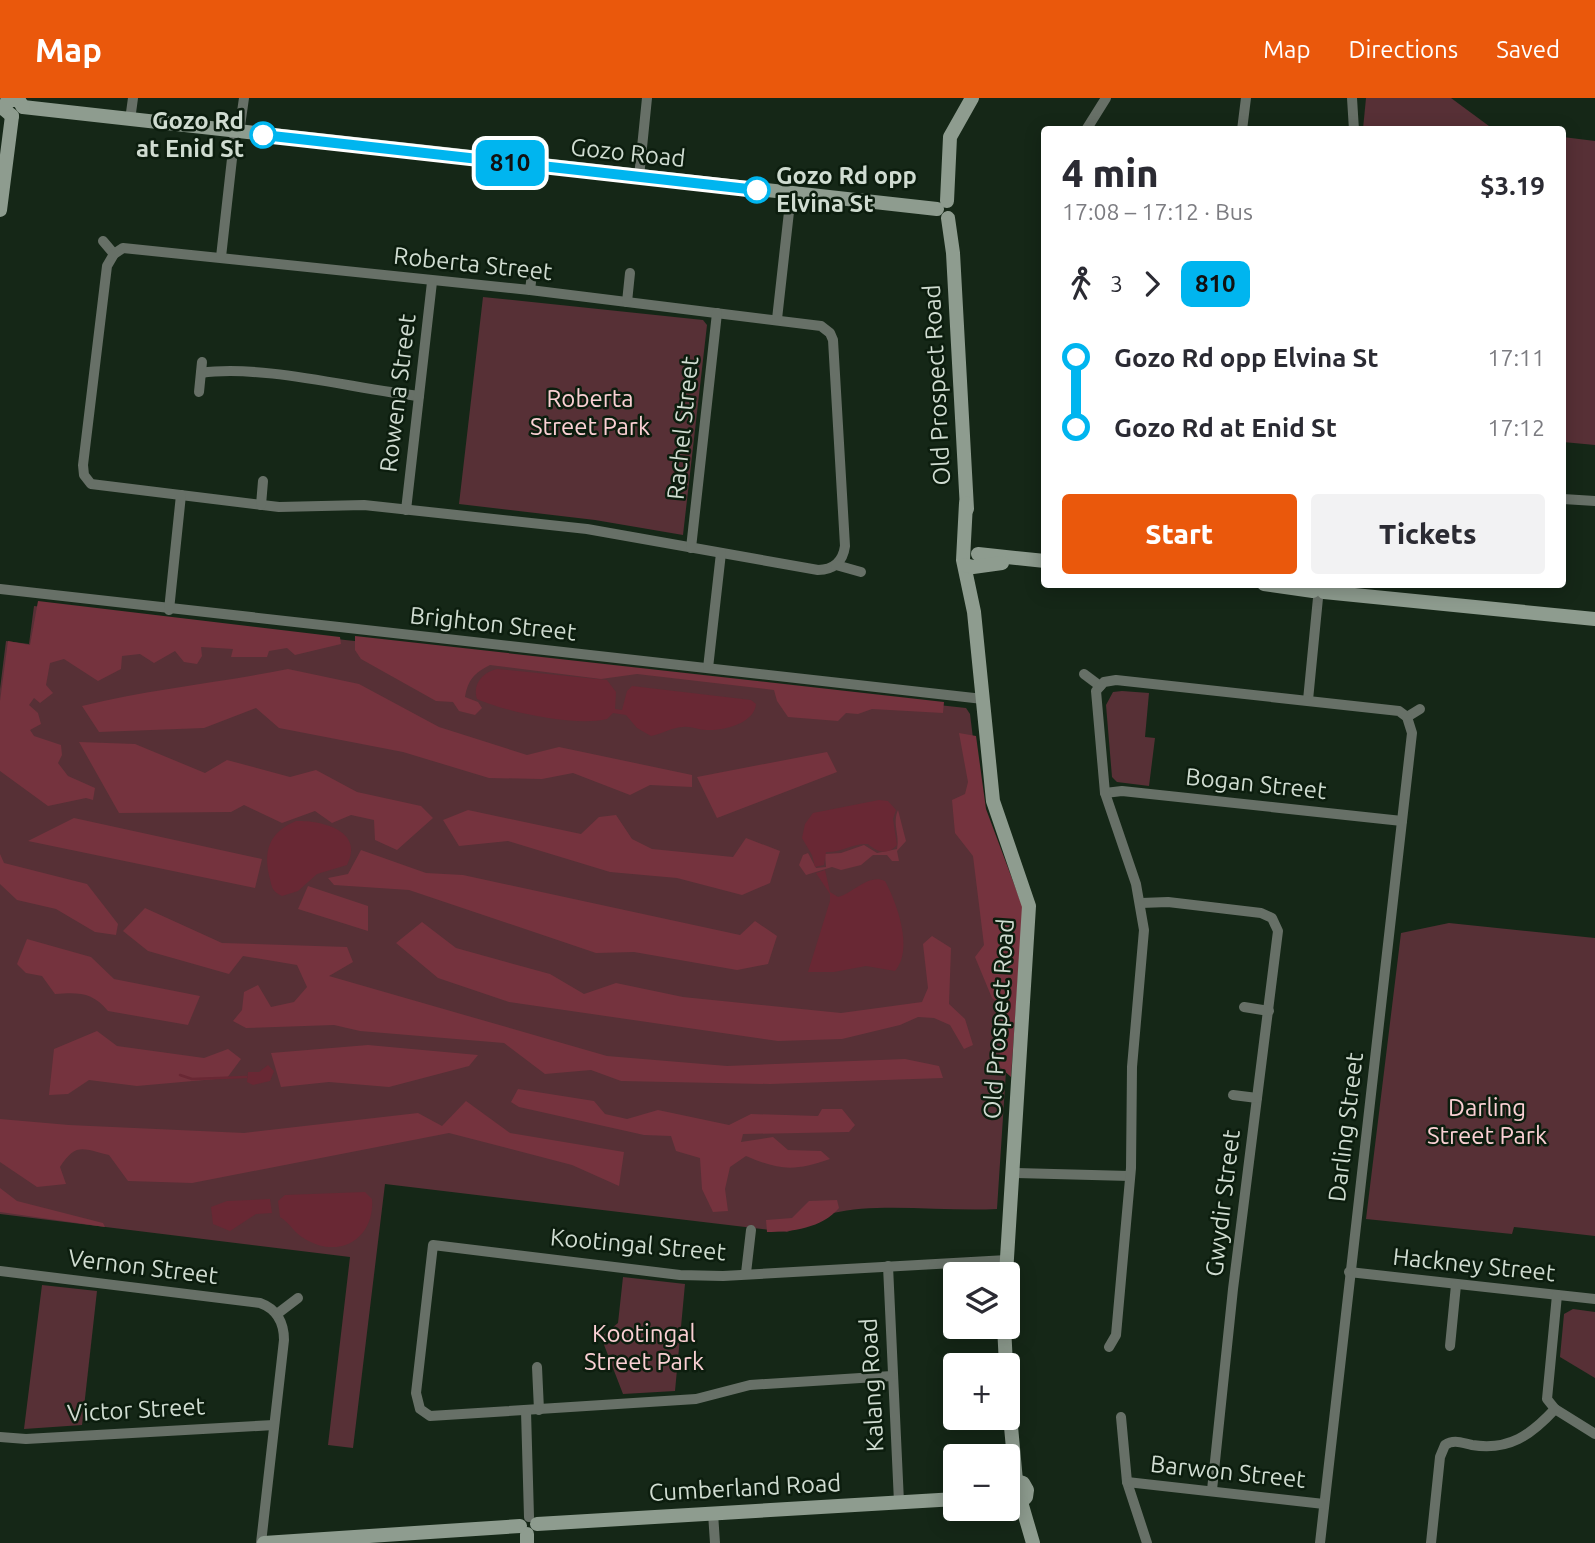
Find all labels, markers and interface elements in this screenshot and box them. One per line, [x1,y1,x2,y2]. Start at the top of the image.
text: Map [35,31,102,68]
text: Map [1263,36,1310,63]
text: Directions [1348,36,1458,63]
text: Saved [1496,36,1560,63]
place label: Gozo Rd at Enid St [136,107,244,162]
marker: Gozo Rd at Enid St [250,122,276,148]
street label: Gozo Road [569,133,687,172]
line badge: 810 [470,140,550,186]
text: 810 [490,149,530,176]
text: 4 min [1062,152,1159,194]
place label: Gozo Rd opp Elvina St [776,162,917,217]
text: $3.19 [1480,171,1545,200]
marker: Gozo Rd opp Elvina St [744,177,770,203]
text: 17:08 – 17:12 · Bus [1062,199,1253,224]
street label: Roberta Street [392,242,554,285]
icon: walk [1062,265,1100,303]
icon: forward [1133,265,1171,303]
text: 810 [1195,270,1236,297]
text: 3 [1110,271,1123,296]
street label: Old Prospect Road [918,284,955,486]
street label: Rowena Street [374,312,421,474]
text: Gozo Rd opp Elvina St [1114,343,1379,372]
text: 17:11 [1487,345,1545,370]
street label: Rachel Street [662,354,704,501]
park label: Roberta Street Park [530,385,650,440]
text: Gozo Rd at Enid St [1114,413,1337,442]
text: 17:12 [1487,415,1545,440]
button: Start [1062,494,1297,574]
button: Tickets [1311,494,1545,574]
street label: Brighton Street [408,601,578,646]
street label: Bogan Street [1184,763,1328,804]
street label: Old Prospect Road [978,918,1019,1120]
street label: Darling Street [1323,1050,1368,1203]
park label: Darling Street Park [1427,1094,1547,1149]
street label: Gwydir Street [1200,1127,1245,1278]
street label: Kootingal Street [549,1223,728,1266]
street label: Hackney Street [1391,1243,1557,1287]
street label: Vernon Street [67,1244,220,1289]
map controls [943,1262,1020,1521]
button: layers [943,1262,1020,1339]
street label: Kalang Road [855,1317,888,1453]
park label: Kootingal Street Park [584,1320,704,1375]
button: + [943,1353,1020,1430]
street label: Victor Street [66,1392,206,1427]
button: − [943,1444,1020,1521]
street label: Barwon Street [1149,1450,1308,1493]
street label: Cumberland Road [648,1469,842,1506]

